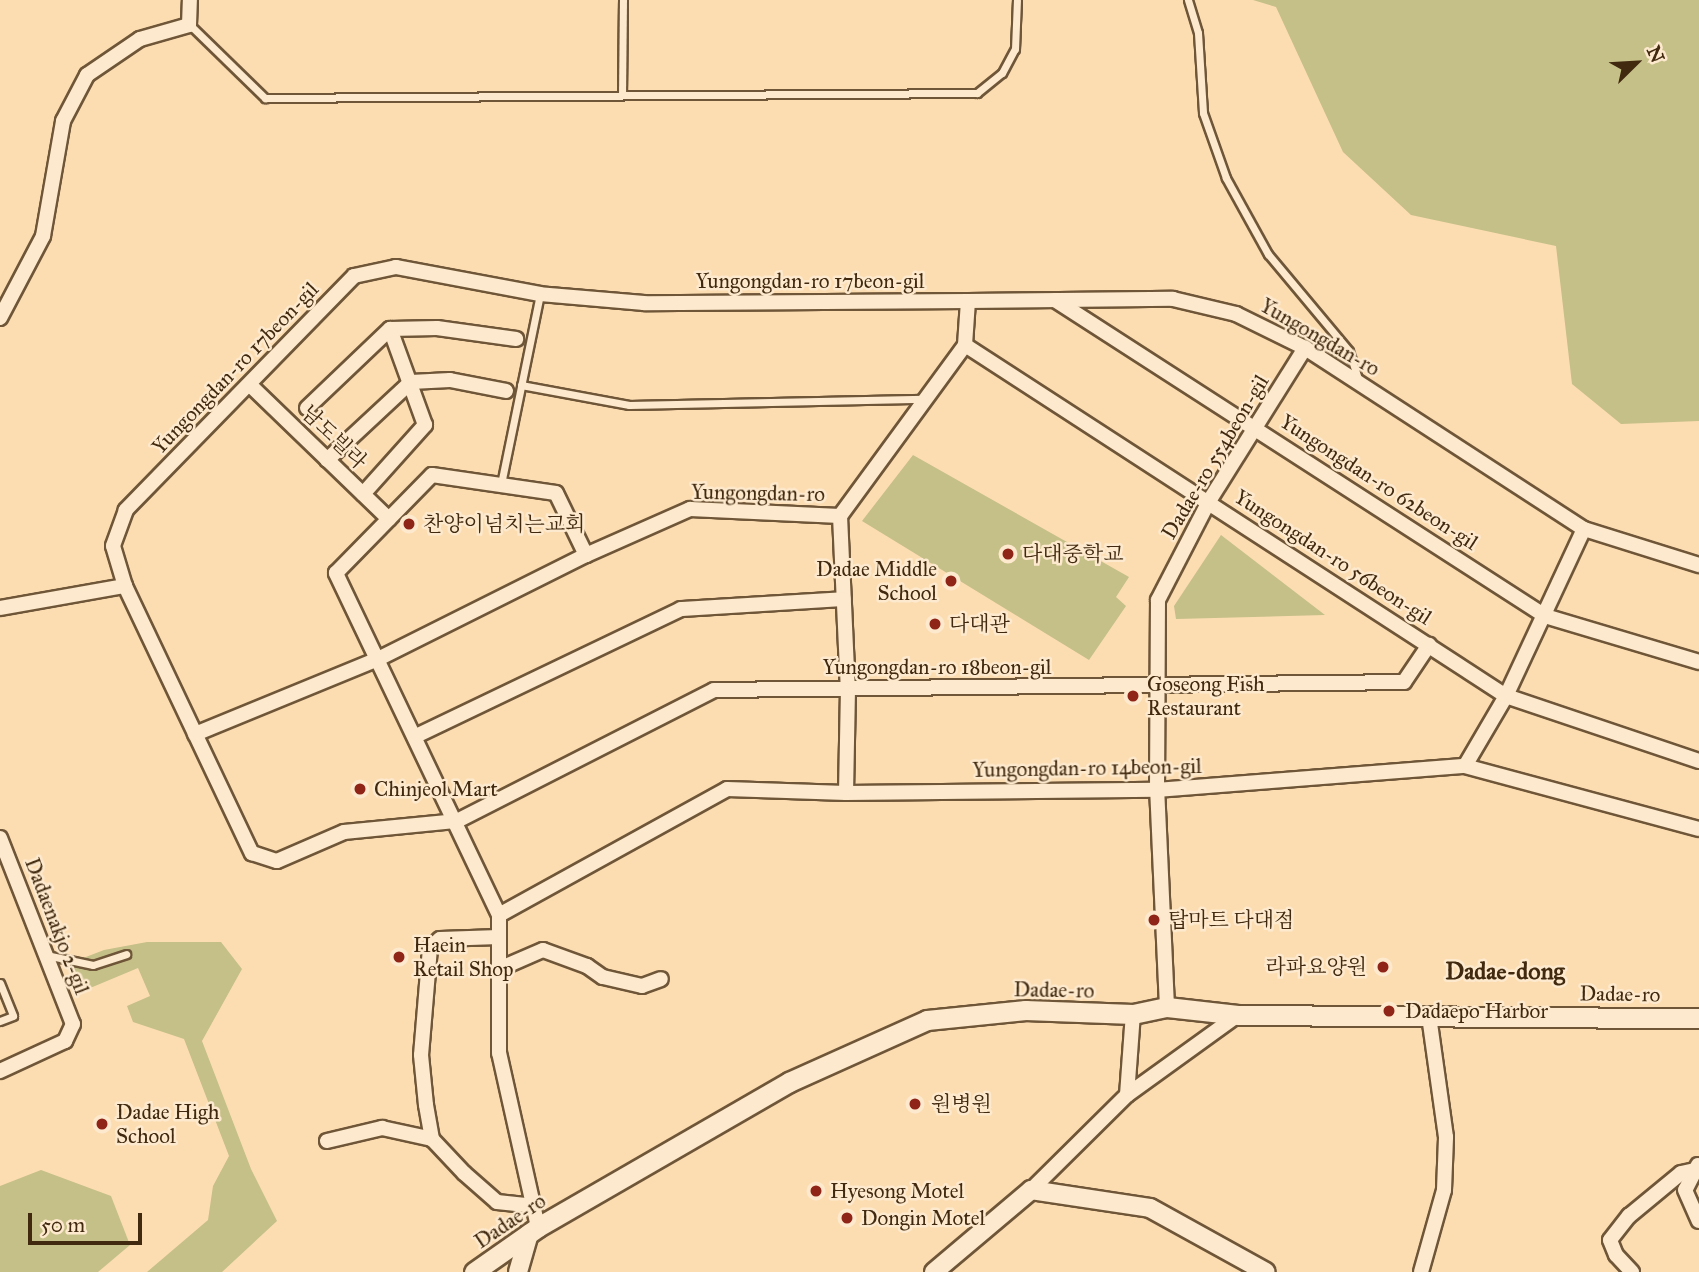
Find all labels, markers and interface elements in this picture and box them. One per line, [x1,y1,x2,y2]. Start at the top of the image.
north arrow [1601,28,1671,98]
text: N [1642,42,1669,66]
street label: Yungongdan-ro 17beon-gil [696,268,924,294]
street label: Yungongdan-ro 17beon-gil [146,277,324,459]
street label: Yungongdan-ro [1256,293,1384,381]
street label: Dadae-ro 554beon-gil [1156,370,1274,544]
street label: 남도빌라 [296,400,372,474]
street label: Yungongdan-ro 62beon-gil [1275,409,1483,555]
street label: Yungongdan-ro [691,479,825,507]
street label: Yungongdan-ro 56beon-gil [1230,484,1436,630]
place label: 찬양이넘치는교회 [423,511,585,537]
marker: 찬양이넘치는교회 [401,516,417,532]
place label: 다대중학교 [1022,541,1123,567]
marker: 다대중학교 [1000,546,1016,562]
place label: Dadae Middle School [816,556,937,606]
marker: Dadae Middle School [943,573,959,589]
place label: 다대관 [949,611,1010,637]
marker: 다대관 [927,616,943,632]
street label: Yungongdan-ro 18beon-gil [823,654,1051,680]
place label: Goseong Fish Restaurant [1147,671,1265,721]
marker: Goseong Fish Restaurant [1125,688,1141,704]
street label: Yungongdan-ro 14beon-gil [972,753,1202,783]
place label: Chinjeol Mart [374,776,498,802]
marker: Chinjeol Mart [352,781,368,797]
street label: Dadaenakjo 2-gil [19,854,95,998]
place label: 탑마트 다대점 [1168,907,1294,933]
marker: 탑마트 다대점 [1146,912,1162,928]
place label: Haein Retail Shop [413,932,514,982]
marker: Haein Retail Shop [391,949,407,965]
place label: 라파요양원 [1266,954,1367,980]
marker: 라파요양원 [1373,957,1393,977]
district label: Dadae-dong [1445,958,1565,986]
street label: Dadae-ro [1013,977,1095,1003]
street label: Dadae-ro [1579,981,1661,1007]
place label: Dadaepo Harbor [1405,998,1548,1024]
marker: Dadaepo Harbor [1379,1001,1399,1021]
place label: 원병원 [931,1091,992,1117]
marker: 원병원 [905,1094,925,1114]
place label: Dadae High School [116,1099,220,1149]
marker: Dadae High School [94,1116,110,1132]
place label: Hyesong Motel [830,1178,964,1204]
marker: Hyesong Motel [808,1183,824,1199]
street label: Dadae-ro [469,1188,551,1254]
scale bar [32,1198,145,1242]
place label: Dongin Motel [861,1205,985,1231]
marker: Dongin Motel [839,1210,855,1226]
text: 50 m [41,1212,85,1238]

